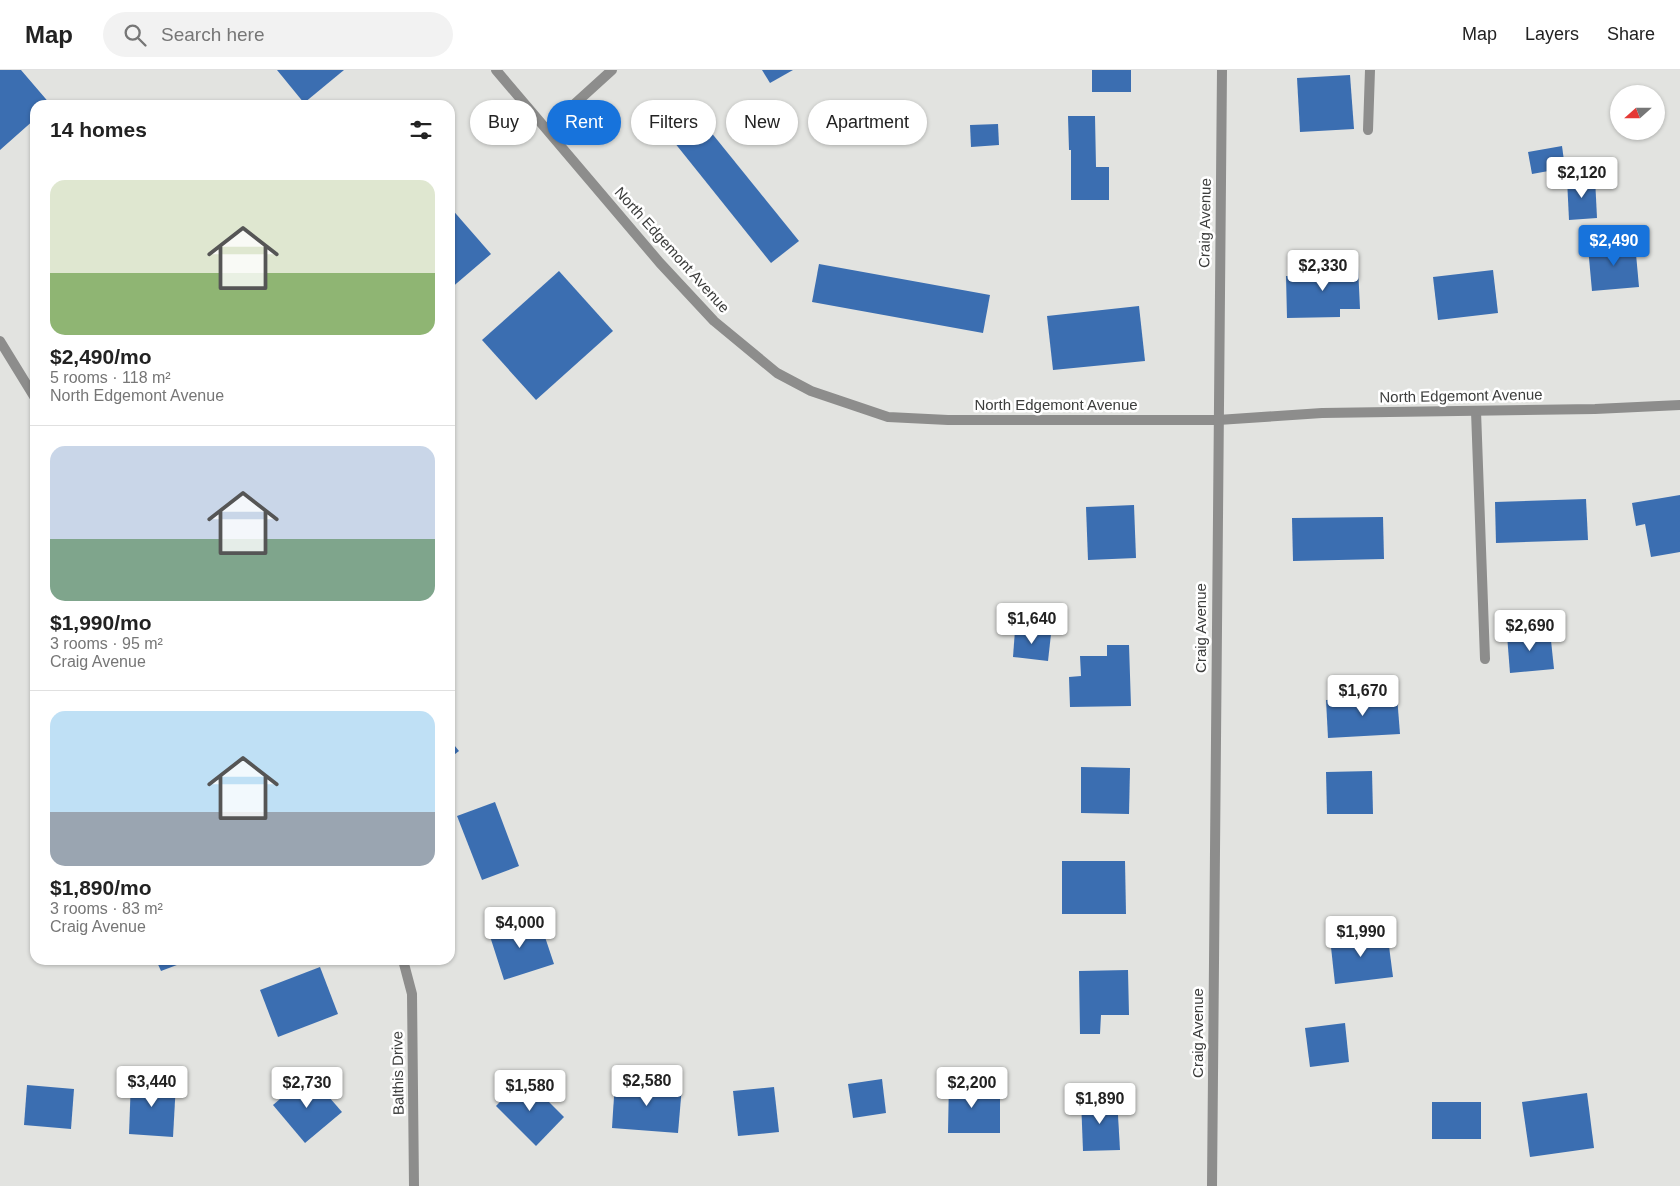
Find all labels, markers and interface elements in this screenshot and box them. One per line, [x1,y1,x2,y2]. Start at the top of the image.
search box [103,12,453,57]
text: Map [25,21,73,48]
icon: search [121,21,149,49]
text: Search here [161,24,265,45]
text: Map [1462,24,1497,44]
text: Layers [1525,24,1579,44]
text: Share [1607,24,1655,44]
north arrow [1610,85,1665,140]
map controls [1610,85,1665,140]
chip: Buy [470,100,537,145]
chip: Rent [547,100,621,145]
chip: Filters [631,100,716,145]
chip: New [726,100,798,145]
chip: Apartment [808,100,927,145]
icon: filters [407,116,435,144]
text: 14 homes [50,118,147,141]
pin: $2,120 [1541,156,1623,199]
text: $2,120 [1558,164,1606,181]
street label: Craig Avenue [1195,178,1214,268]
street label: North Edgemont Avenue [611,183,733,316]
icon: home [198,213,288,303]
pin: $2,490 [1573,224,1655,267]
text: $2,490 [1590,232,1638,249]
pin: $2,330 [1282,250,1364,292]
text: $2,330 [1299,257,1347,274]
text: $2,490/mo [50,345,152,368]
text: 5 rooms · 118 m² [50,369,171,386]
street label: North Edgemont Avenue [1379,386,1543,405]
text: North Edgemont Avenue [50,387,224,404]
street label: North Edgemont Avenue [974,396,1138,413]
icon: home [198,478,288,568]
street label: Craig Avenue [1192,583,1209,673]
pin: $1,640 [991,602,1073,645]
text: $1,640 [1008,610,1056,627]
pin: $2,690 [1489,610,1571,652]
text: $1,990/mo [50,611,152,634]
text: $2,690 [1506,617,1554,634]
text: 3 rooms · 95 m² [50,635,163,652]
text: Craig Avenue [50,653,146,670]
pin: $1,670 [1322,674,1404,717]
text: $1,670 [1339,682,1387,699]
icon: home [198,743,288,833]
text: $1,890/mo [50,876,152,899]
text: 3 rooms · 83 m² [50,900,163,917]
pin: $4,000 [479,906,561,949]
text: $4,000 [496,914,544,931]
pin: $1,990 [1320,916,1402,958]
text: Craig Avenue [50,918,146,935]
text: $1,990 [1337,923,1385,940]
street label: Craig Avenue [1189,988,1206,1078]
street label: Balthis Drive [388,1031,407,1115]
pin: $2,580 [606,1064,688,1107]
pin: $3,440 [111,1066,193,1108]
pin: $2,730 [266,1066,348,1109]
pin: $2,200 [931,1066,1013,1109]
pin: $1,580 [489,1070,571,1112]
text: $2,580 [623,1072,671,1089]
text: $3,440 [128,1073,176,1090]
text: $2,730 [283,1074,331,1091]
text: $2,200 [948,1074,996,1091]
text: $1,580 [506,1077,554,1094]
pin: $1,890 [1059,1082,1141,1125]
text: $1,890 [1076,1090,1124,1107]

